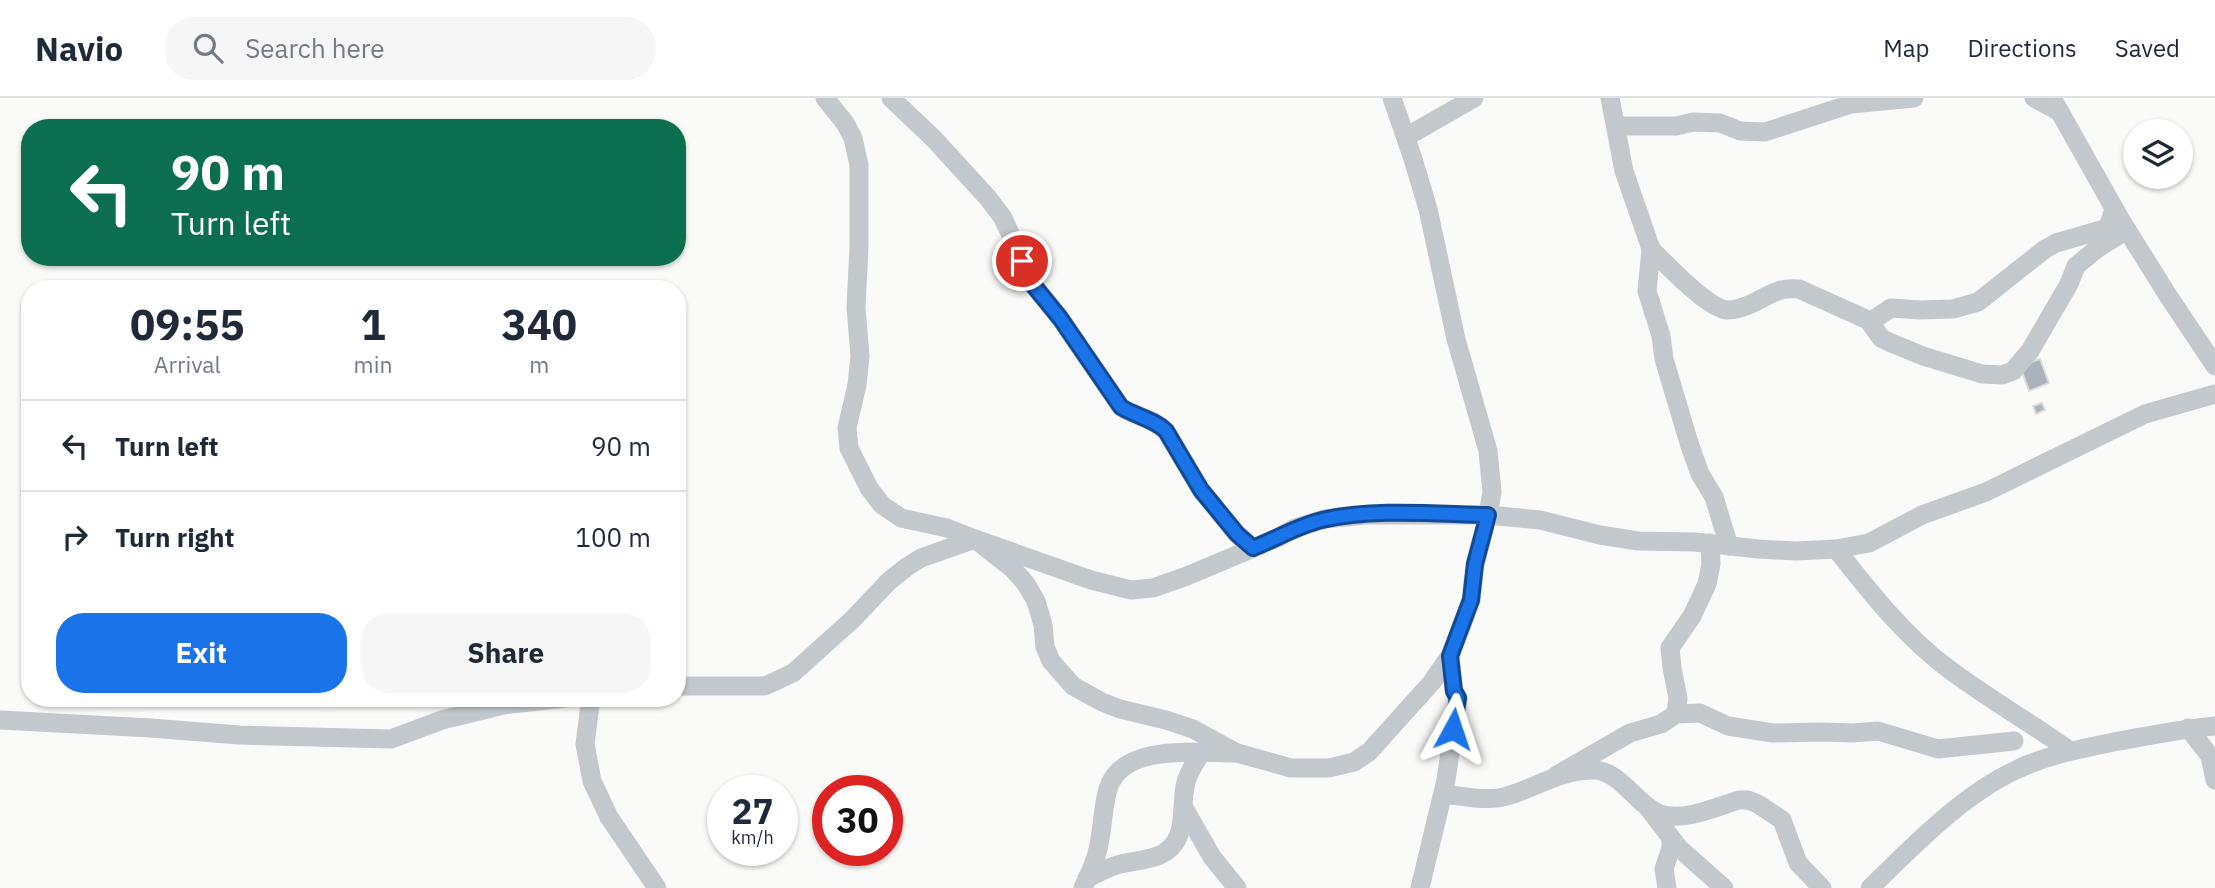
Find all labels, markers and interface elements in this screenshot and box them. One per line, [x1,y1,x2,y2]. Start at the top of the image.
search box [165,17,655,80]
text: Navio [35,27,123,70]
icon: search [189,29,227,67]
text: Search here [245,31,385,65]
text: Map [1883,32,1929,64]
text: Directions [1967,32,2077,64]
text: Saved [2115,32,2180,64]
map controls [2123,119,2193,189]
button: layers [2123,119,2193,189]
text: 90 m [171,140,285,203]
icon: left [56,147,147,238]
text: Turn left [171,202,291,244]
pin [992,231,1052,291]
icon: arrive [1003,242,1041,280]
text: 09:55 [130,297,245,352]
text: 1 [360,297,386,352]
text: 340 [501,297,577,352]
text: Arrival [154,349,221,379]
text: min [354,349,392,379]
text: m [529,349,549,379]
icon: left [56,427,94,465]
text: Turn left [115,429,218,463]
text: 90 m [591,429,651,463]
icon: right [56,518,94,556]
text: Turn right [115,520,234,554]
text: 100 m [575,520,651,554]
button: Exit [56,613,347,693]
button: Share [361,613,651,693]
position arrow [1416,692,1490,766]
speed limit sign: 30 [812,775,903,866]
text: 27 [731,788,774,834]
text: km/h [731,826,774,849]

